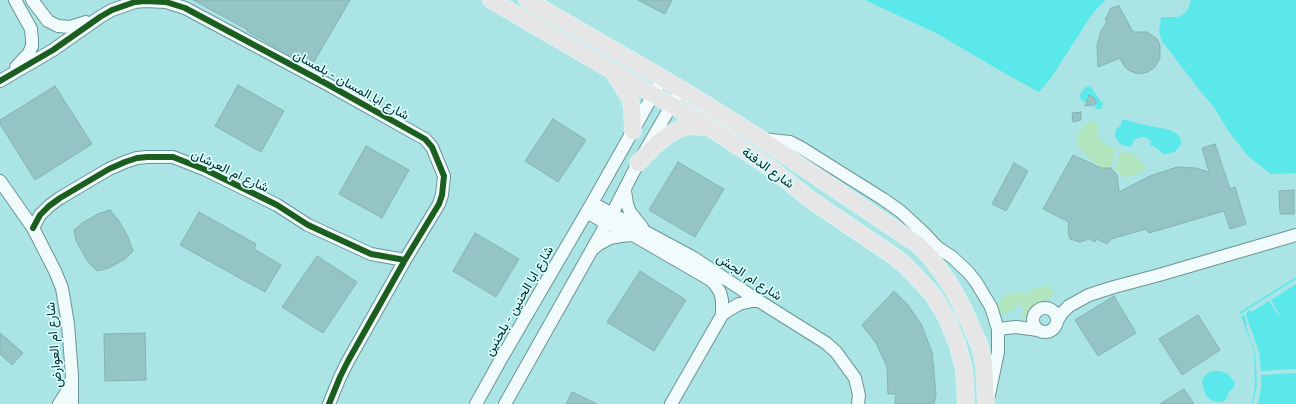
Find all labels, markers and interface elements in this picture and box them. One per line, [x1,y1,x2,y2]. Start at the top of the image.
street label: شارع ابا المسان - بلمسان [290,47,412,123]
street label: شارع الدفنة [739,144,797,192]
street label: شارع ام العرشان [189,146,271,196]
street label: شارع ابا الحنين - بلحنين [481,243,557,359]
street label: شارع ام الجش [713,250,785,304]
street label: شارع ام العوارض [42,302,66,388]

